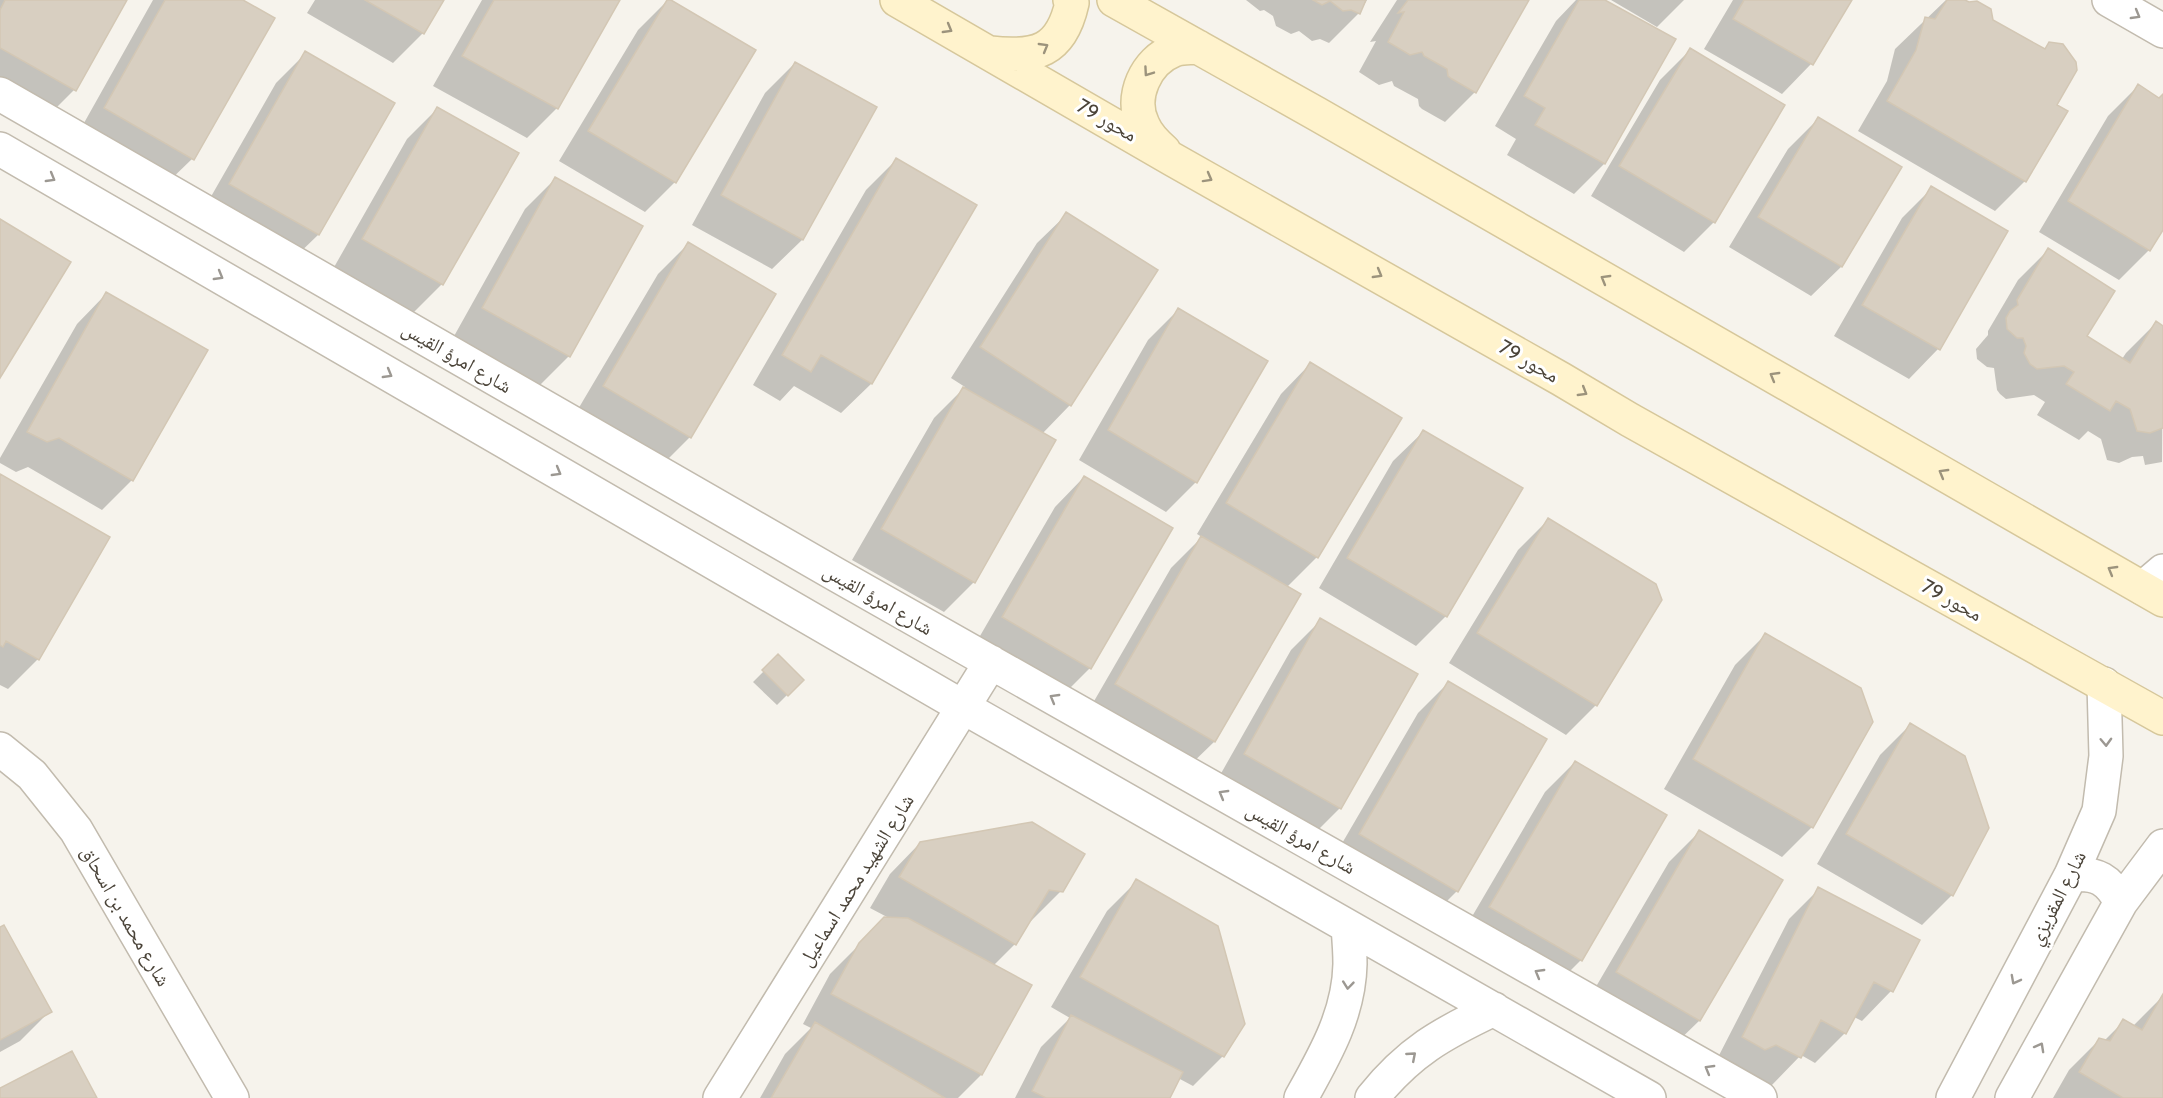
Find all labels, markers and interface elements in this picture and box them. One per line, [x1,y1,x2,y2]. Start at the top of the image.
one-way arrow [2130,8,2140,20]
one-way arrow [942,22,952,34]
one-way arrow [1038,43,1048,54]
one-way arrow [1144,65,1155,76]
street label: محور 79 [1073,93,1141,147]
one-way arrow [45,171,55,183]
one-way arrow [1202,171,1212,183]
one-way arrow [1372,267,1382,279]
one-way arrow [213,269,223,281]
one-way arrow [1601,275,1611,286]
street label: شارع امرؤ القيس [397,316,516,399]
street label: محور 79 [1495,334,1563,388]
one-way arrow [382,367,392,378]
one-way arrow [1770,372,1780,383]
one-way arrow [1577,385,1587,397]
one-way arrow [551,464,561,476]
one-way arrow [1939,469,1949,480]
street label: شارع امرؤ القيس [818,558,937,641]
one-way arrow [2108,566,2118,578]
street label: محور 79 [1918,574,1986,626]
one-way arrow [1050,694,1060,705]
one-way arrow [2100,738,2112,747]
street label: شارع الشهيد محمد اسماعيل [793,789,920,971]
one-way arrow [1219,790,1230,801]
street label: شارع امرؤ القيس [1241,797,1360,880]
street label: شارع محمد بن اسحاق [75,842,176,991]
street label: شارع المقريزي [2023,847,2095,951]
one-way arrow [1535,969,1545,980]
one-way arrow [2011,974,2023,985]
one-way arrow [1342,981,1355,990]
one-way arrow [2033,1043,2045,1053]
one-way arrow [1405,1052,1416,1063]
one-way arrow [1705,1065,1715,1076]

